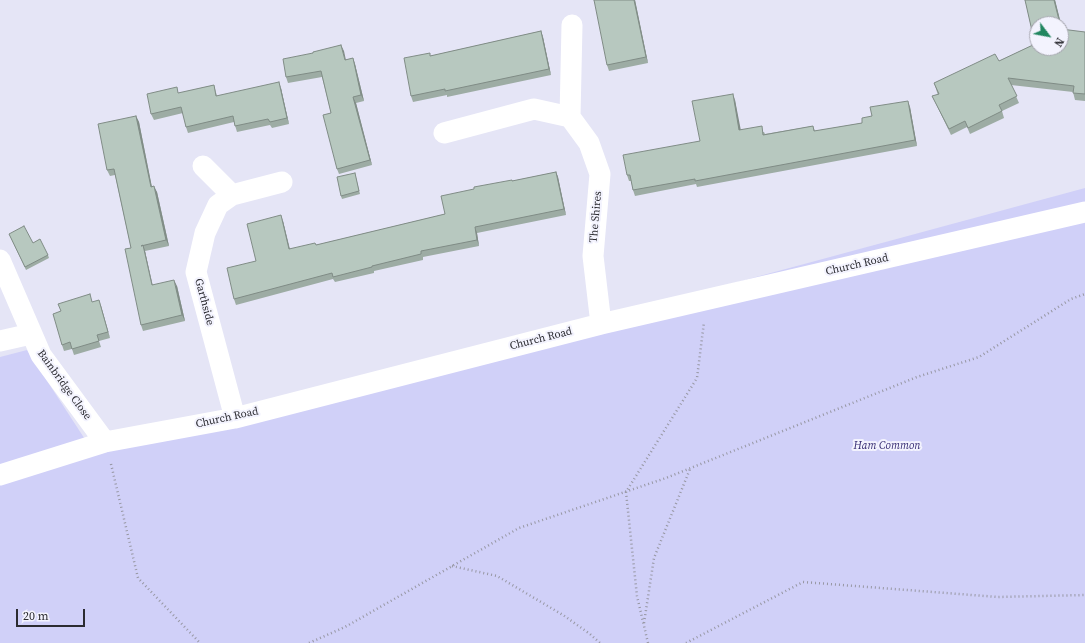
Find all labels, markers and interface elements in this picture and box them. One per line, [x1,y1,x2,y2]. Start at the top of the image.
north arrow [1029,16,1069,56]
text: N [1050,35,1067,49]
street label: The Shires [587,191,605,243]
street label: Church Road [824,251,890,279]
street label: Garthside [191,277,217,327]
street label: Church Road [508,325,574,353]
street label: Bainbridge Close [34,347,94,423]
street label: Church Road [194,405,260,431]
park label: Ham Common [854,439,920,453]
scale bar [18,601,87,627]
text: 20 m [23,608,49,624]

